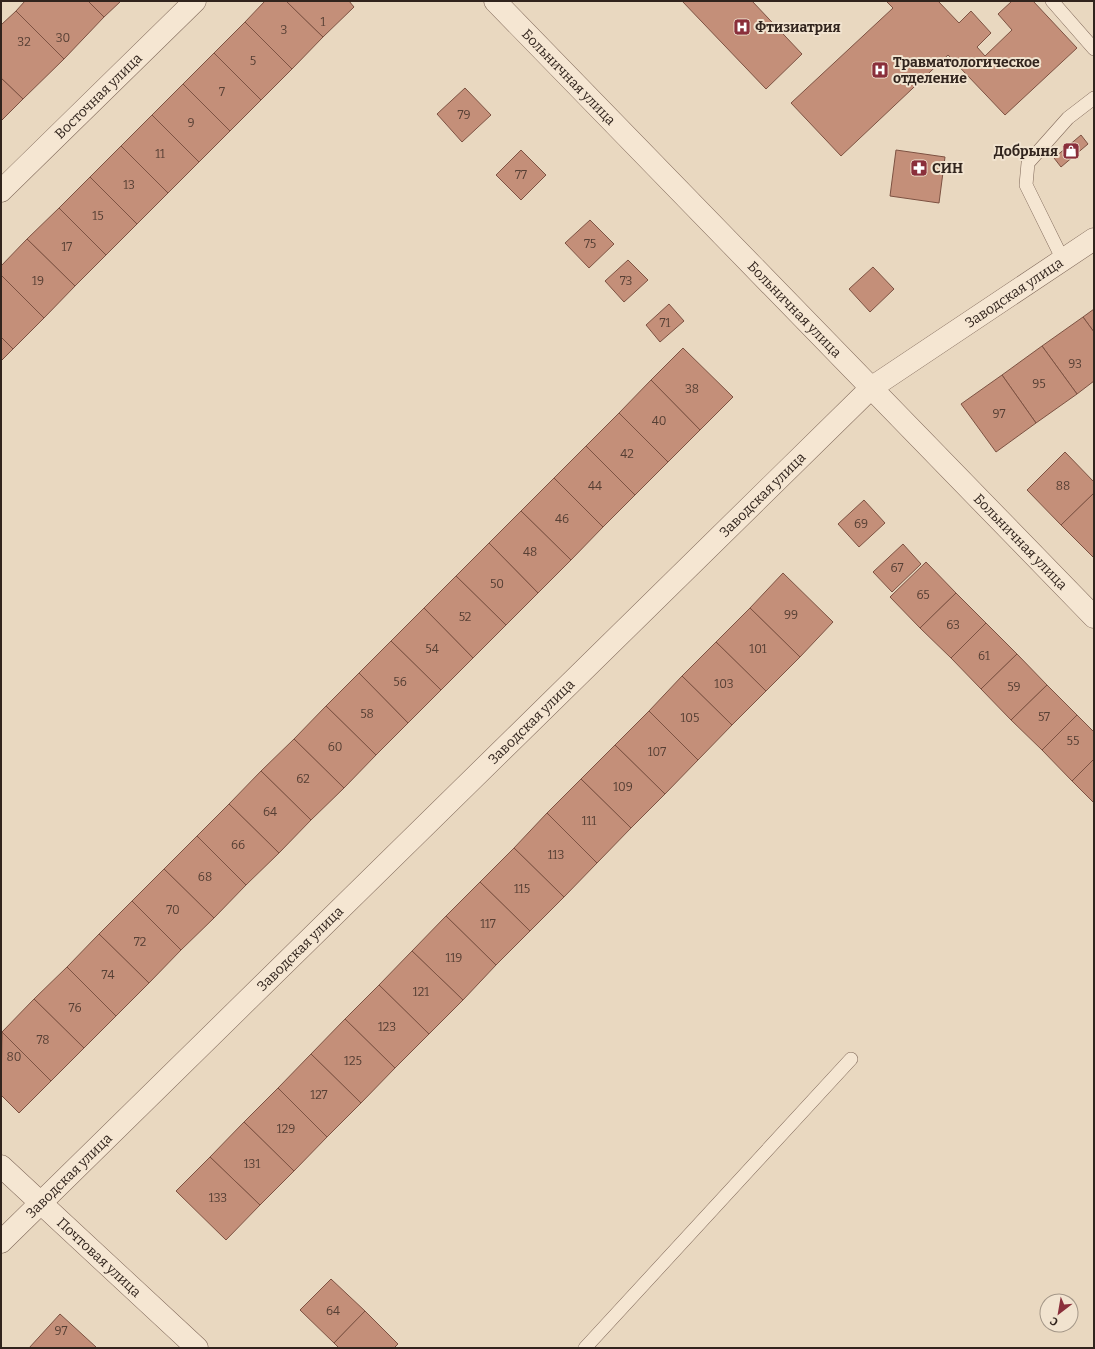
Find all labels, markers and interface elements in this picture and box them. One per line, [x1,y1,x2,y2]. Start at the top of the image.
house number: 1 [321,15,326,29]
hospital icon: Фтизиатрия [732,17,752,37]
place label: Фтизиатрия [755,19,841,36]
house number: 3 [281,23,288,37]
street label: Больничная улица [518,25,620,129]
house number: 30 [56,31,70,45]
house number: 32 [17,35,31,49]
street label: Восточная улица [51,49,146,142]
house number: 5 [250,54,256,68]
place label: Травматологическое отделение [893,54,1040,87]
hospital icon: Травматологическое отделение [870,60,890,80]
house number: 7 [219,85,225,99]
house number: 79 [458,108,470,122]
house number: 9 [187,116,195,130]
shop icon: Добрыня [1061,141,1081,161]
place label: Добрыня [994,143,1058,160]
house number: 11 [155,147,165,161]
pharmacy icon: СИН [909,158,929,178]
place label: СИН [932,160,963,177]
house number: 77 [515,168,527,182]
house number: 13 [123,178,135,192]
house number: 15 [92,209,104,223]
house number: 75 [584,237,596,251]
house number: 17 [62,240,72,254]
street label: Заводская улица [962,254,1066,331]
street label: Больничная улица [744,258,845,361]
house number: 19 [32,274,44,288]
house number: 73 [620,274,632,288]
house number: 71 [660,316,671,330]
house number: 93 [1068,357,1082,371]
house number: 95 [1032,377,1046,391]
house number: 38 [685,382,699,396]
house number: 97 [993,407,1005,421]
house number: 40 [652,414,666,428]
house number: 42 [620,447,634,461]
street label: Заводская улица [716,448,809,541]
house number: 44 [588,479,602,493]
house number: 88 [1056,479,1070,493]
street label: Больничная улица [970,490,1071,593]
house number: 46 [555,512,569,526]
house number: 69 [854,517,868,531]
house number: 48 [523,545,537,559]
house number: 67 [891,561,903,575]
house number: 50 [490,577,504,591]
house number: 65 [916,588,930,602]
house number: 99 [784,608,798,622]
house number: 52 [459,610,471,624]
house number: 63 [946,618,960,632]
house number: 54 [425,642,439,656]
house number: 101 [749,642,767,656]
house number: 61 [978,649,990,663]
house number: 56 [393,675,407,689]
street label: Заводская улица [485,675,578,767]
house number: 103 [714,677,734,691]
house number: 59 [1007,680,1021,694]
house number: 58 [360,707,374,721]
house number: 57 [1038,710,1050,724]
house number: 105 [681,711,699,725]
house number: 55 [1067,734,1079,748]
house number: 60 [328,740,342,754]
house number: 107 [648,745,666,759]
house number: 62 [296,772,310,786]
house number: 109 [613,780,633,794]
house number: 64 [263,805,277,819]
house number: 111 [582,814,596,828]
house number: 66 [231,838,245,852]
house number: 113 [548,848,564,862]
house number: 68 [198,870,212,884]
house number: 115 [514,882,530,896]
street label: Заводская улица [253,902,347,994]
house number: 70 [166,903,180,917]
house number: 117 [480,917,496,931]
house number: 72 [134,935,146,949]
house number: 119 [446,951,462,965]
house number: 74 [102,968,114,982]
house number: 121 [413,985,429,999]
house number: 76 [69,1001,81,1015]
house number: 123 [378,1020,396,1034]
house number: 78 [36,1033,50,1047]
house number: 80 [7,1050,21,1064]
house number: 125 [344,1054,362,1068]
house number: 127 [310,1088,328,1102]
house number: 129 [277,1122,295,1136]
street label: Заводская улица [22,1129,116,1221]
house number: 131 [244,1157,260,1171]
house number: 133 [209,1191,227,1205]
street label: Почтовая улица [54,1214,145,1301]
north arrow [1039,1293,1079,1333]
house number: 64 [326,1304,340,1318]
text: С [1048,1314,1060,1329]
house number: 97 [55,1324,67,1338]

